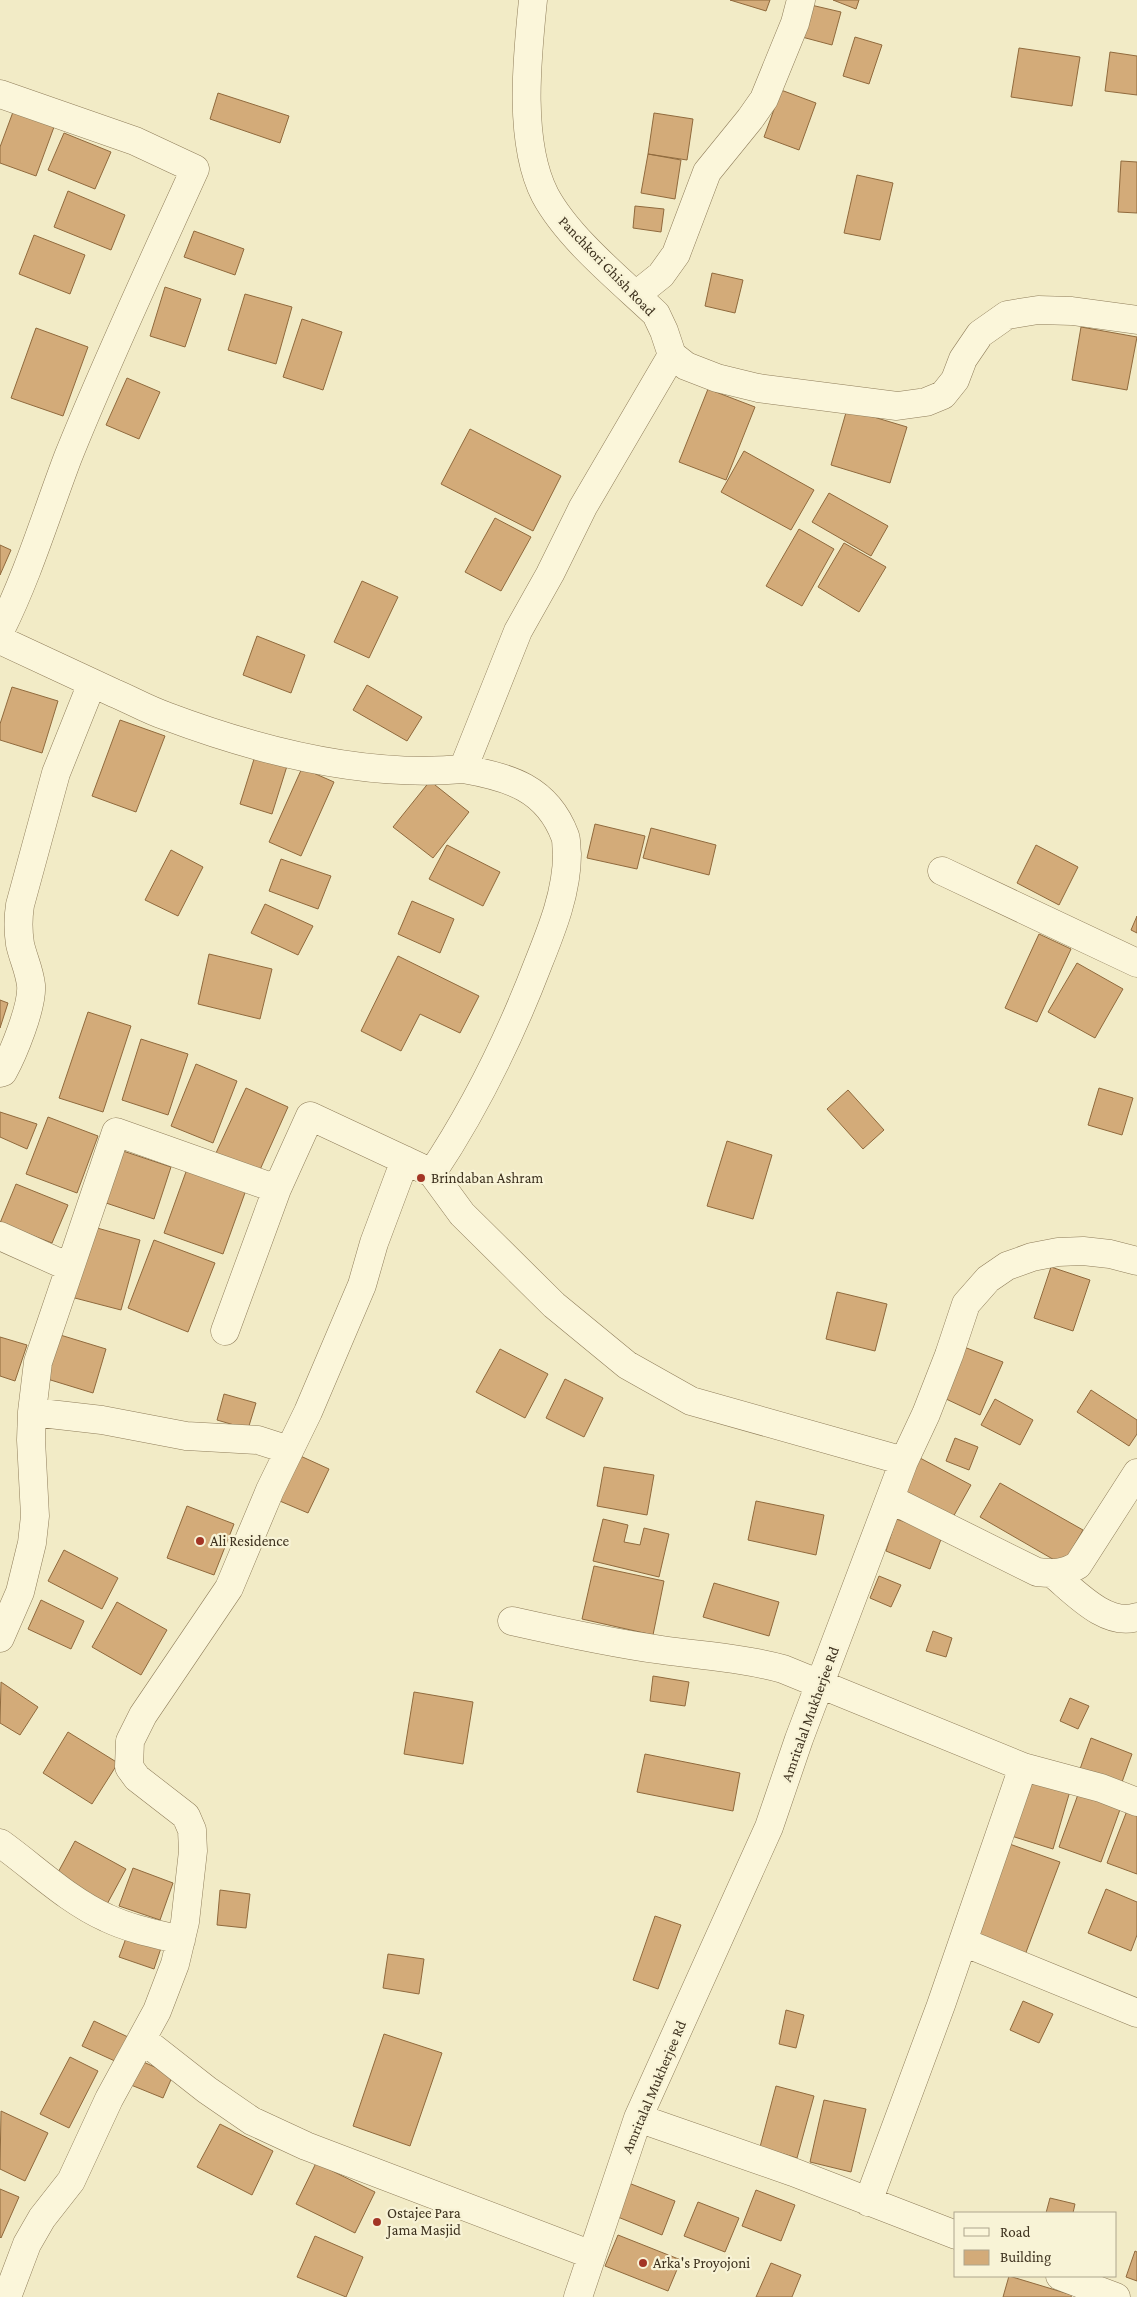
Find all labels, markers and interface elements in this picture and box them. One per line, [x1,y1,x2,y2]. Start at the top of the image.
street label: Panchkori Ghish Road [555,213,659,319]
place label: Brindaban Ashram [431,1170,543,1186]
marker: Brindaban Ashram [415,1172,427,1184]
place label: Ali Residence [210,1533,289,1549]
marker: Ali Residence [194,1535,206,1547]
street label: Amritalal Mukherjee Rd [778,1644,843,1784]
street label: Amritalal Mukherjee Rd [619,2018,690,2156]
place label: Ostajee Para Jama Masjid [385,2205,461,2239]
legend [954,2212,1117,2277]
marker: Ostajee Para Jama Masjid [371,2216,383,2228]
text: Road [1000,2224,1031,2240]
text: Building [1000,2249,1051,2266]
place label: Arka's Proyojoni [653,2255,750,2272]
marker: Arka's Proyojoni [637,2257,649,2269]

